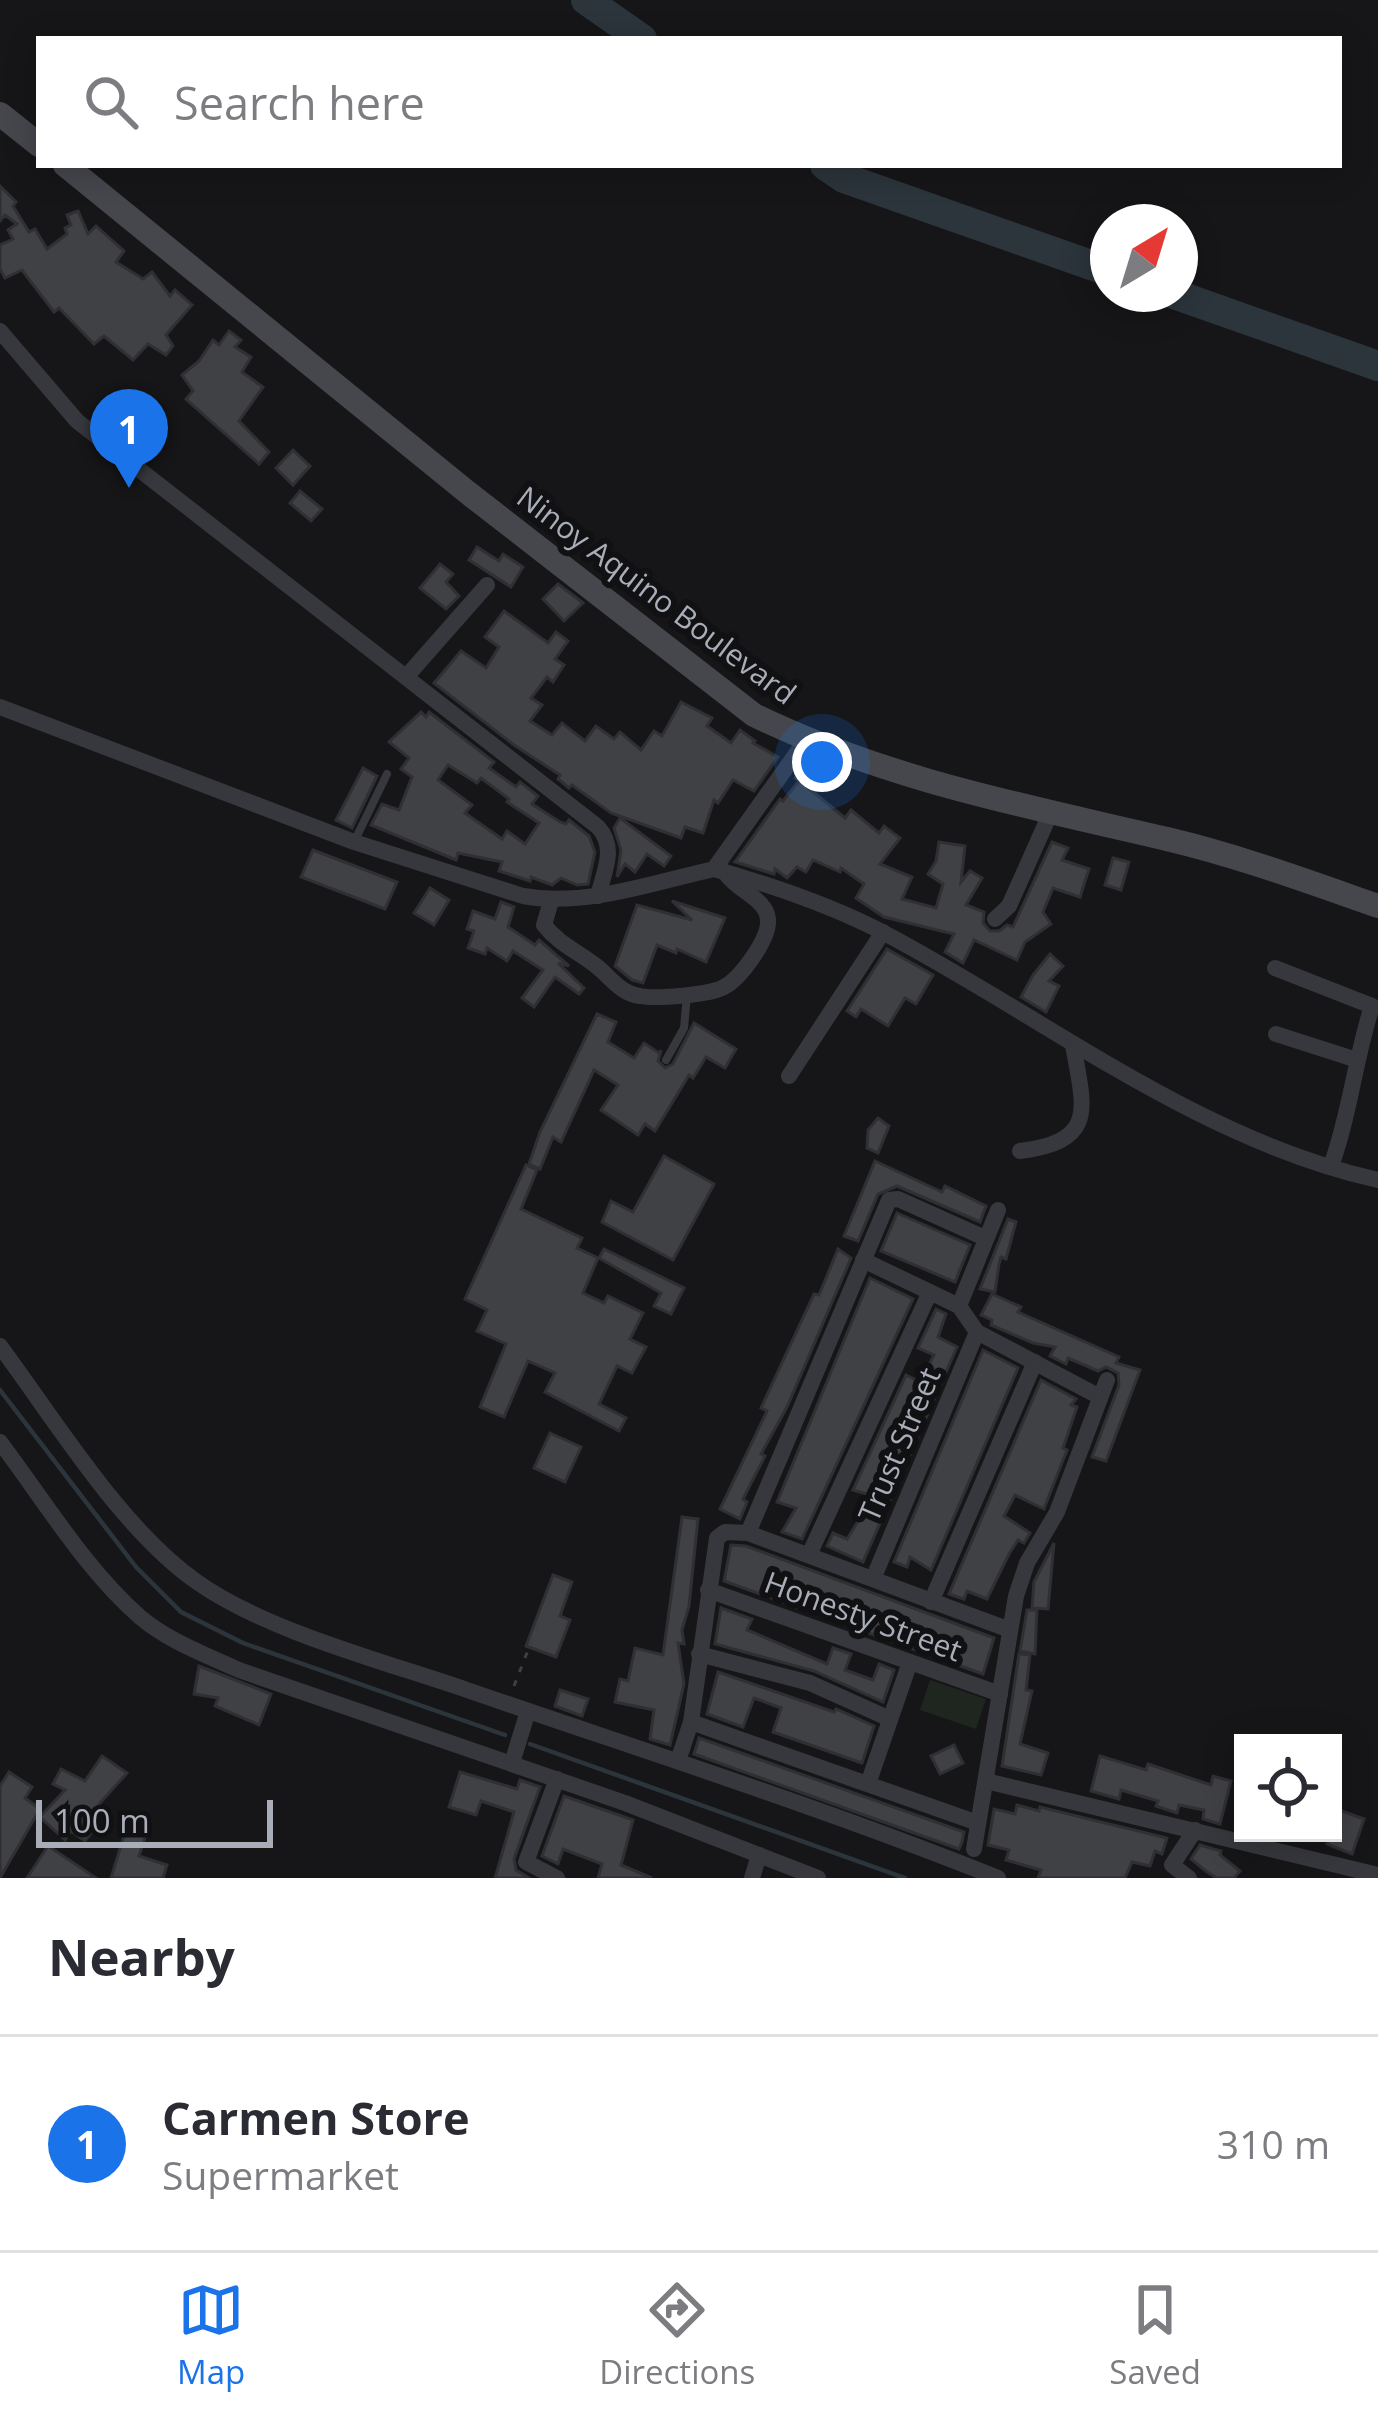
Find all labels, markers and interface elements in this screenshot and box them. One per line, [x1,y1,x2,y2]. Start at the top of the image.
search box [36,36,1342,168]
icon: search [78,69,144,135]
text: Search here [174,72,425,133]
north arrow [1090,204,1198,312]
pin: 1 [90,389,168,488]
street label: Ninoy Aquino Boulevard [509,476,805,713]
your location [792,732,852,792]
street label: Trust Street [848,1361,949,1528]
street label: Honesty Street [759,1561,968,1670]
map controls [1234,1734,1342,1842]
button: locate [1234,1734,1342,1842]
scale bar [36,1794,273,1847]
text: 100 m [54,1798,150,1843]
text: Nearby [48,1921,235,1991]
text: Carmen Store [162,2087,470,2148]
text: 1 [76,2117,98,2170]
text: 310 m [1217,2117,1330,2170]
text: Supermarket [162,2148,399,2201]
tab: Map [177,2277,245,2394]
tab: Directions [599,2277,755,2394]
tab: Saved [1109,2277,1201,2394]

